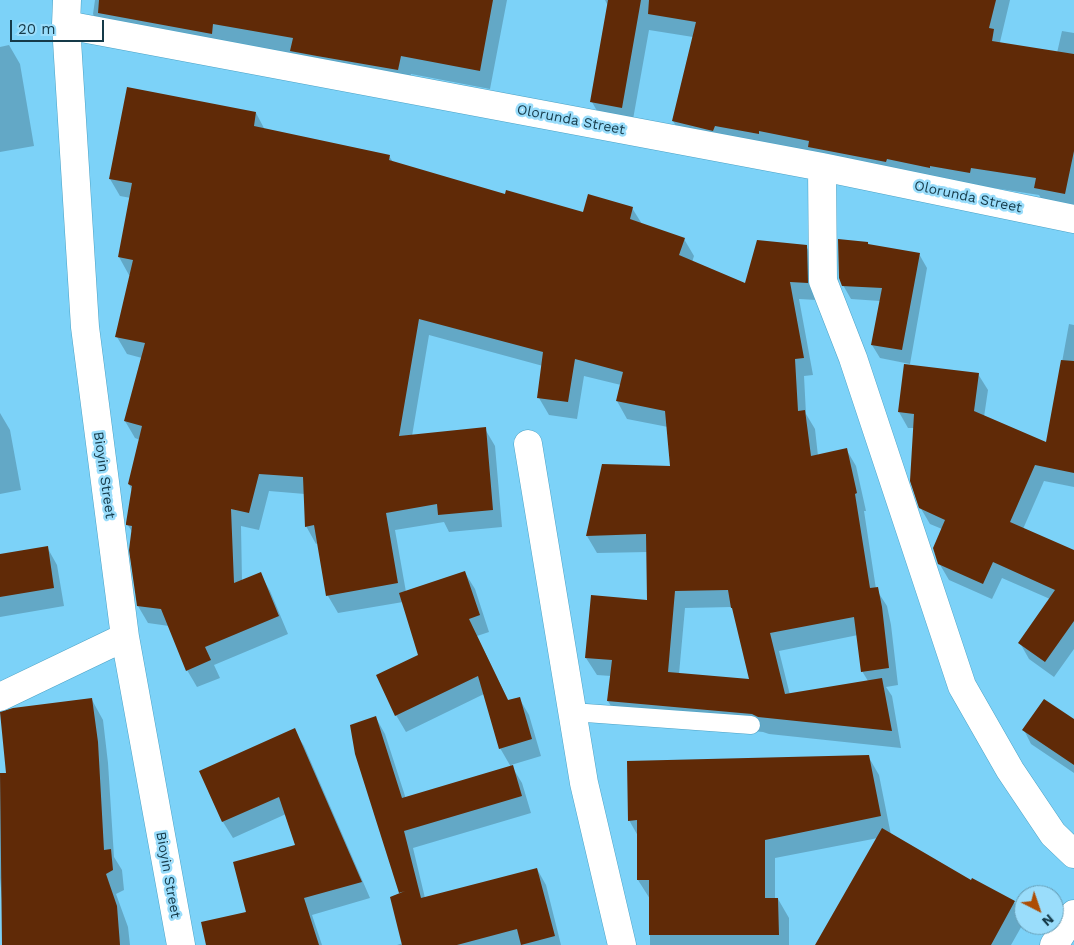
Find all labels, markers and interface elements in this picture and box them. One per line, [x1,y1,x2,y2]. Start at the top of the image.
scale bar [12,10,106,42]
text: 20 m [18,20,56,38]
street label: Olorunda Street [516,101,626,139]
street label: Olorunda Street [913,177,1023,217]
street label: Bioyin Street [90,430,118,520]
street label: Bioyin Street [152,830,184,920]
north arrow [1014,885,1064,935]
text: N [1039,911,1057,930]

